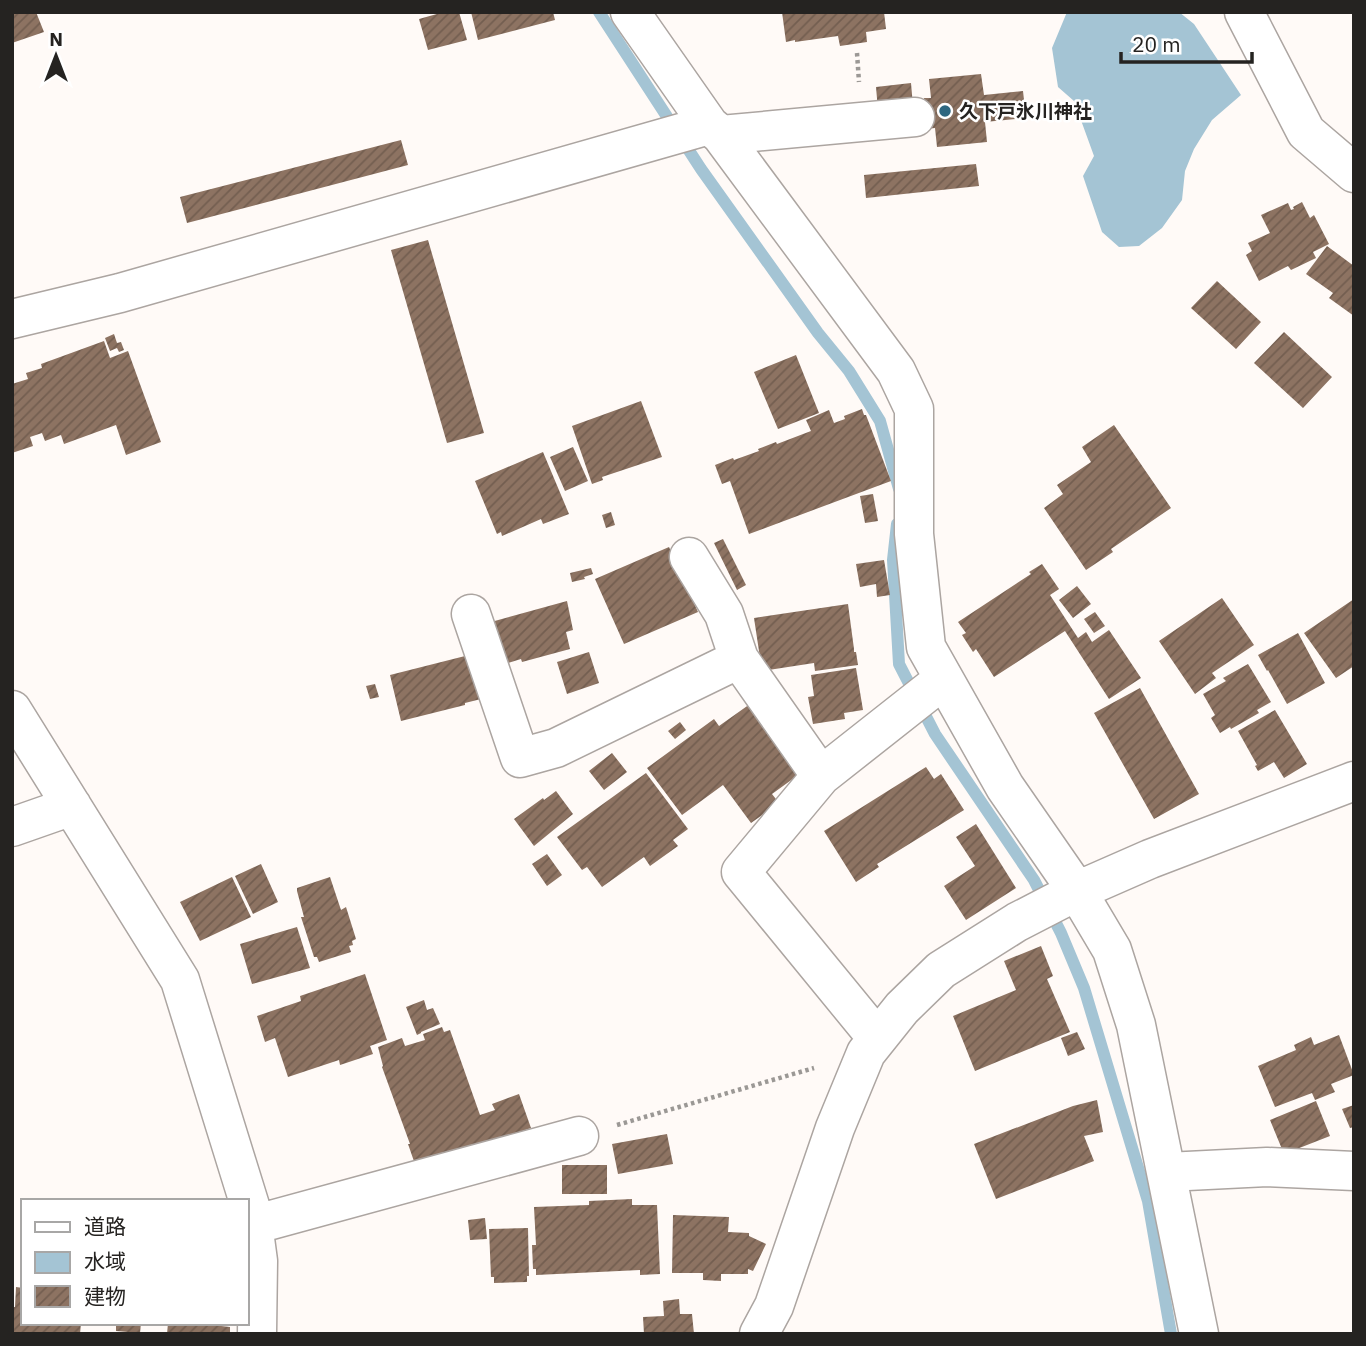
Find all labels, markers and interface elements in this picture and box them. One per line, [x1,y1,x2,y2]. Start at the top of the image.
north arrow [21,21,91,91]
scale bar [1121,21,1252,65]
text: N [49,27,63,51]
text: 20 m [1132,30,1181,58]
place label: 久下戸氷川神社 [959,99,1092,123]
marker: 久下戸氷川神社 [937,103,953,119]
legend [21,1199,248,1325]
text: 道路 [84,1212,126,1240]
text: 水域 [84,1247,126,1275]
text: 建物 [84,1282,126,1310]

